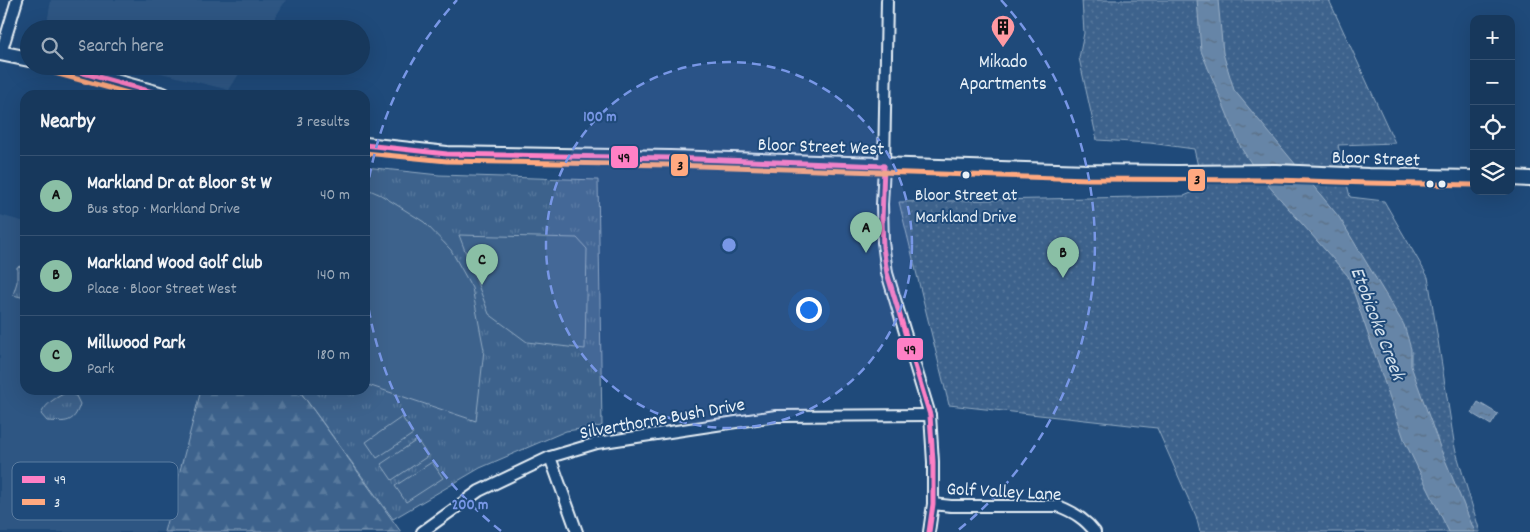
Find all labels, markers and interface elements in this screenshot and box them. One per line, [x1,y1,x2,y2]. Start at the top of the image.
building icon: Mikado Apartments [990,14,1016,48]
map controls [1470,15,1515,195]
button: + [1470,15,1515,60]
search box [20,20,370,75]
icon: search [38,34,66,62]
text: Search here [78,34,164,61]
place label: Mikado Apartments [959,50,1047,99]
button: − [1470,60,1515,105]
button: locate [1470,105,1515,150]
text: 100 m [583,107,617,129]
text: Nearby [40,108,95,138]
text: 3 results [296,111,350,134]
street label: Bloor Street West [757,133,885,164]
line badge: 49 [610,145,639,169]
street label: Bloor Street [1331,145,1420,176]
text: 49 [618,149,630,169]
button: layers [1470,150,1515,195]
line badge: 3 [670,153,689,177]
text: 3 [677,157,683,177]
line badge: 3 [1187,168,1206,192]
marker: Bloor Street at Markland Drive [961,170,971,180]
text: Markland Dr at Bloor St W [87,171,271,198]
text: 3 [1194,171,1200,191]
unlabelled marker [1425,179,1435,189]
unlabelled marker [1437,179,1447,189]
text: A [52,184,60,207]
text: 40 m [320,184,350,207]
place label: Bloor Street at Markland Drive [915,184,1018,231]
text: Bus stop · Markland Drive [87,198,240,221]
pin: A [850,212,882,253]
centre of rings [720,236,738,254]
pin: B [1047,237,1079,278]
pin: C [466,244,498,285]
text: Markland Wood Golf Club [87,251,262,278]
water label: Etobicoke Creek [1342,263,1411,386]
text: B [52,264,60,287]
text: 140 m [316,264,350,287]
text: Place · Bloor Street West [87,278,237,301]
your location [796,297,822,323]
text: Millwood Park [87,331,185,358]
line badge: 49 [896,337,924,361]
text: 49 [904,341,916,361]
text: C [52,344,60,367]
text: 180 m [317,344,350,367]
text: Park [87,358,114,381]
street label: Silverthorne Bush Drive [578,393,747,448]
legend [12,462,178,520]
text: 49 [54,471,66,491]
street label: Golf Valley Lane [946,477,1062,510]
text: 3 [54,494,60,514]
text: 200 m [452,495,488,517]

